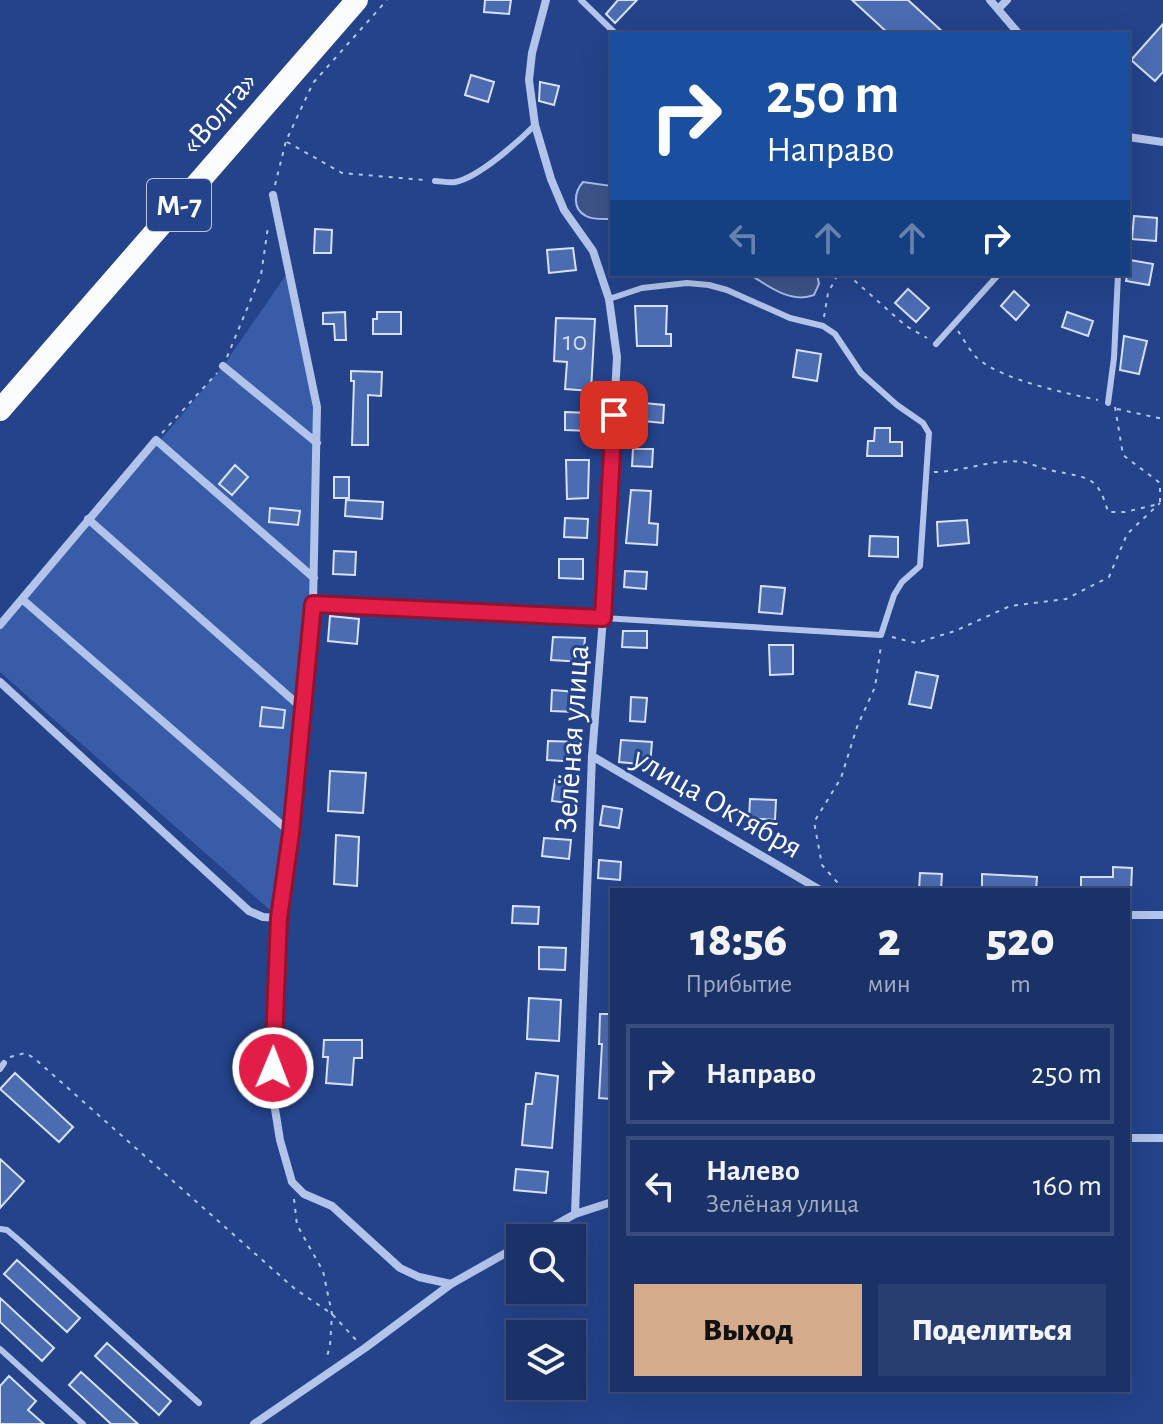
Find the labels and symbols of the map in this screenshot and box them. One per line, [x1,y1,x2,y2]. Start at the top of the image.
street label: «Волга» [174,65,263,160]
road number: М-7 [147,179,211,231]
house number: 10 [563,328,587,356]
pin [580,381,648,449]
street label: Зелёная улица [549,644,595,834]
street label: улица Октября [626,741,808,864]
position arrow [231,1026,315,1110]

